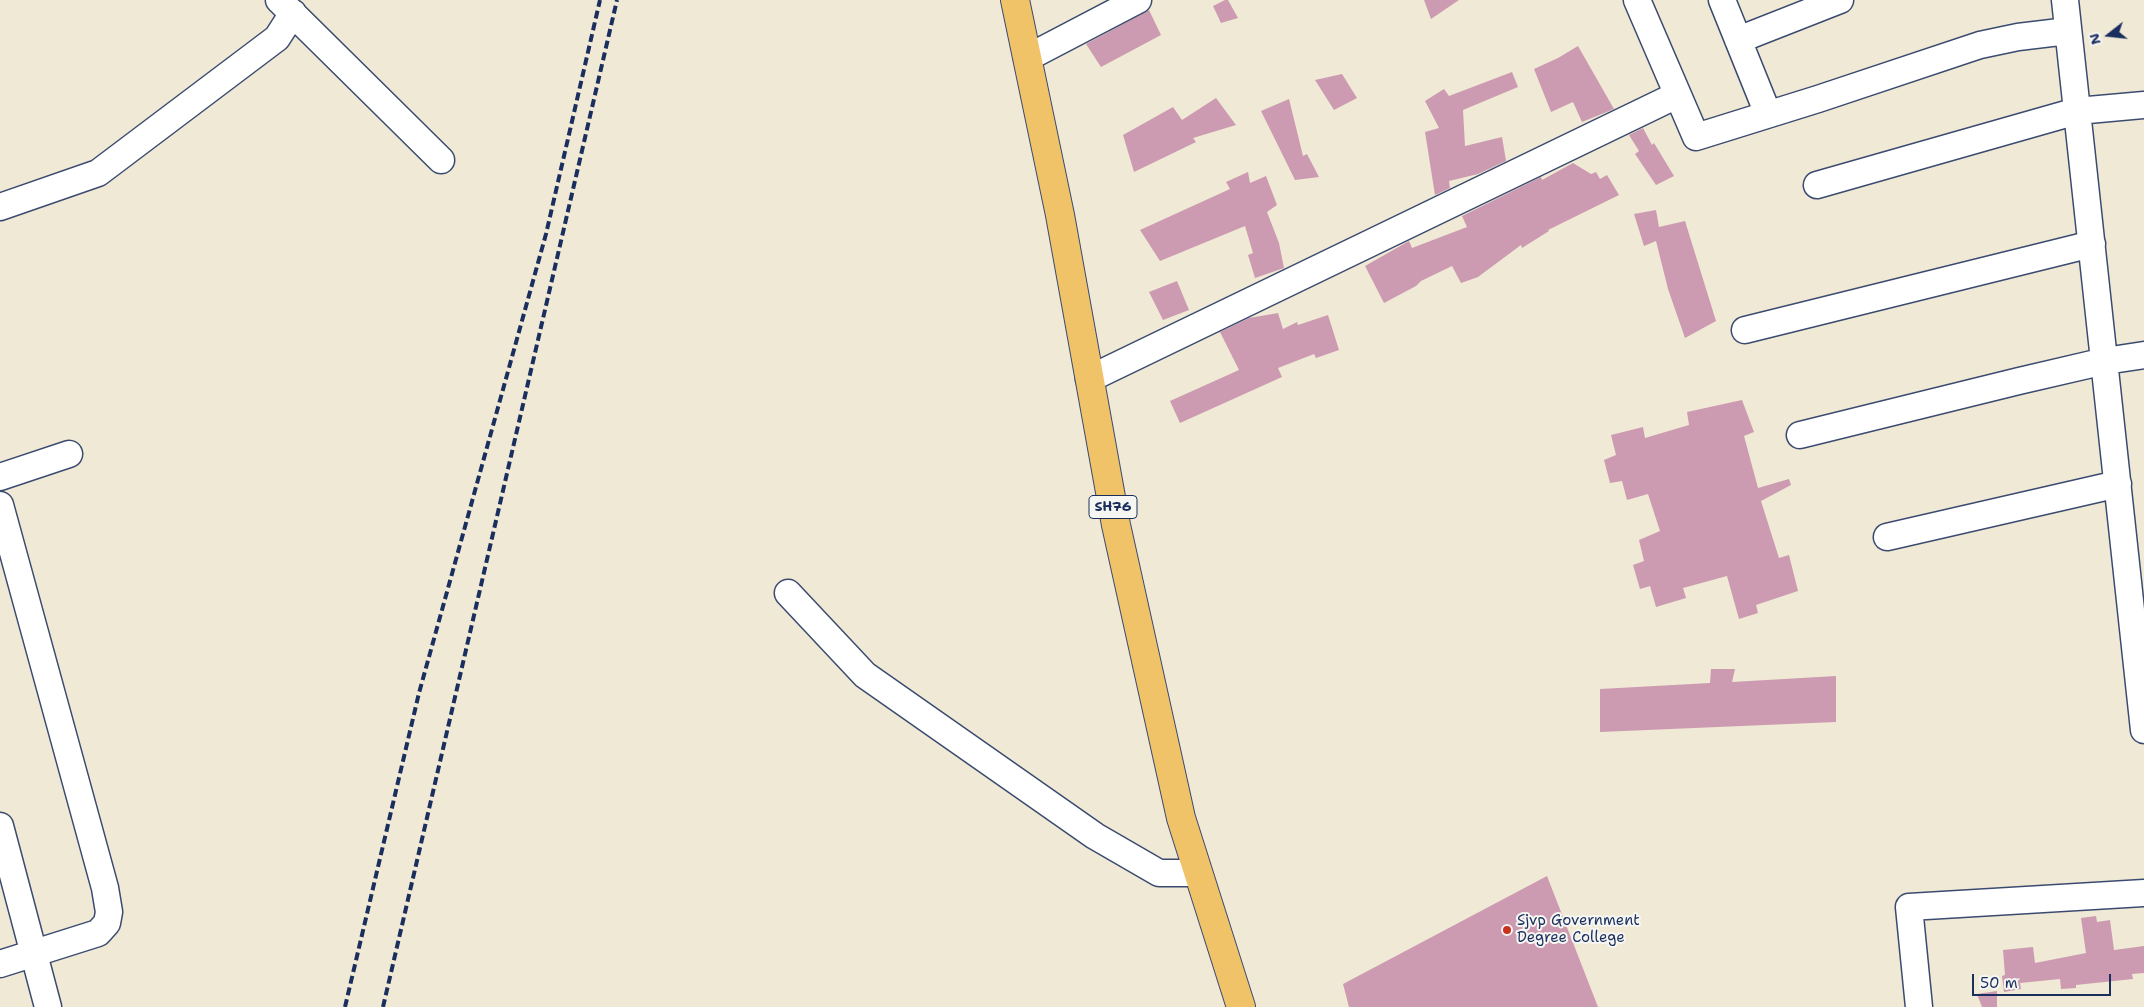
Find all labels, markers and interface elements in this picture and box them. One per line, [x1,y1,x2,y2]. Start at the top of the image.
north arrow [2084,10,2134,60]
text: N [2084,31,2105,47]
road number: SH76 [1089,496,1137,518]
place label: Sjvp Government Degree College [1517,912,1640,947]
marker: Sjvp Government Degree College [1501,924,1513,936]
scale bar [1974,964,2113,996]
text: 50 m [1980,973,2018,993]

